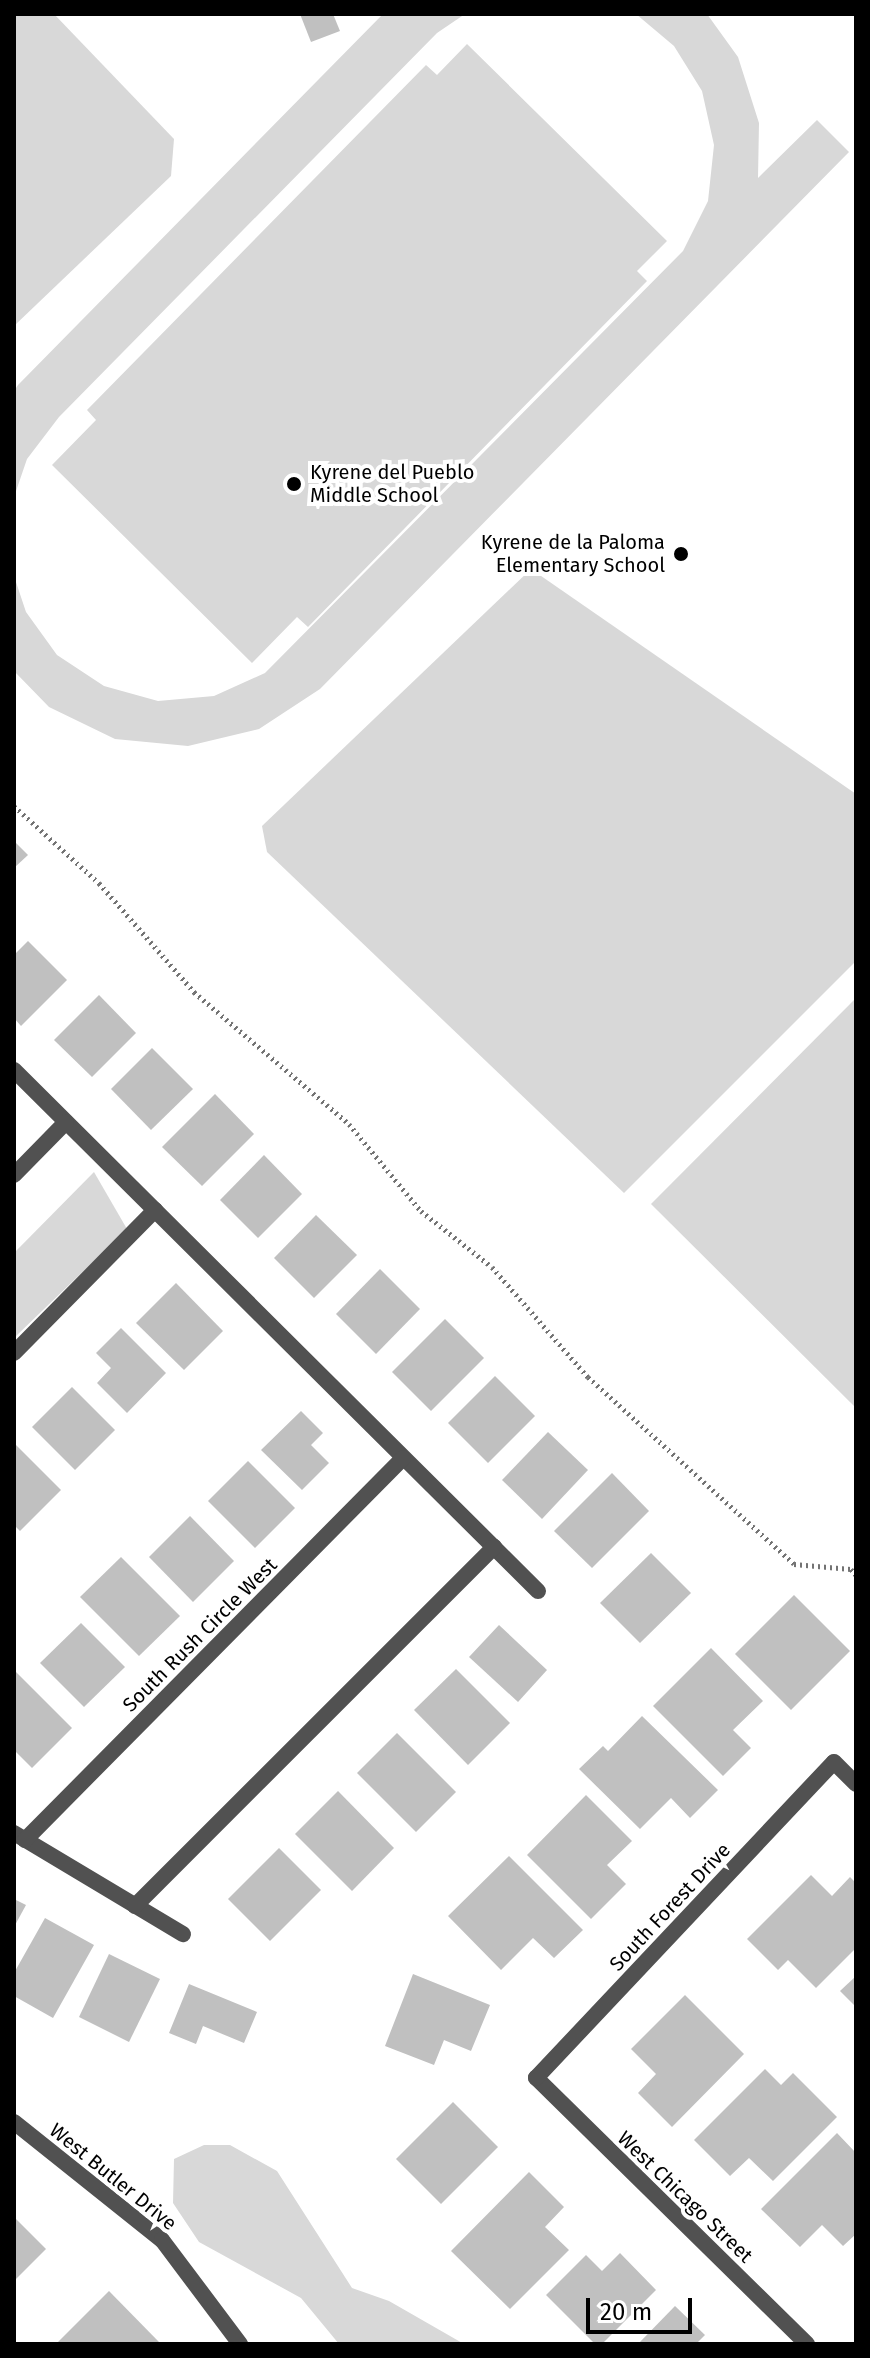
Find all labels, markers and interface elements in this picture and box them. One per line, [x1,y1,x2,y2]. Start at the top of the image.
place label: Kyrene del Pueblo Middle School [310,460,474,507]
marker: Kyrene del Pueblo Middle School [285,475,303,493]
place label: Kyrene de la Paloma Elementary School [481,530,665,577]
marker: Kyrene de la Paloma Elementary School [672,545,690,563]
street label: South Rush Circle West [118,1553,282,1717]
street label: South Forest Drive [605,1838,735,1976]
street label: West Butler Drive [45,2118,181,2236]
street label: West Chicago Street [612,2126,758,2268]
scale bar [590,2282,696,2332]
text: 20 m [600,2298,652,2326]

